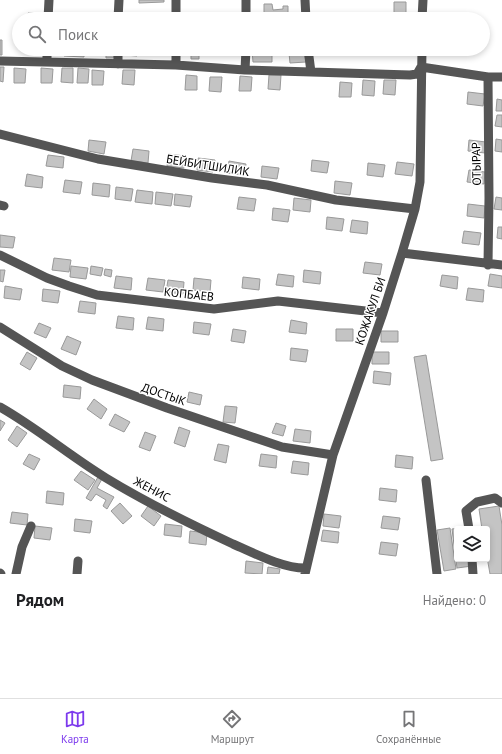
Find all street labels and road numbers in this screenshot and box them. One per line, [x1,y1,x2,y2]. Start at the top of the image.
street label: ОТЫРАР [468,142,484,186]
street label: БЕЙБИТШИЛИК [165,151,251,179]
street label: КОЖАКУЛ БИ [351,275,389,347]
street label: КОПБАЕВ [163,284,215,304]
street label: ДОСТЫК [140,379,188,409]
street label: ЖЕНИС [130,473,173,505]

